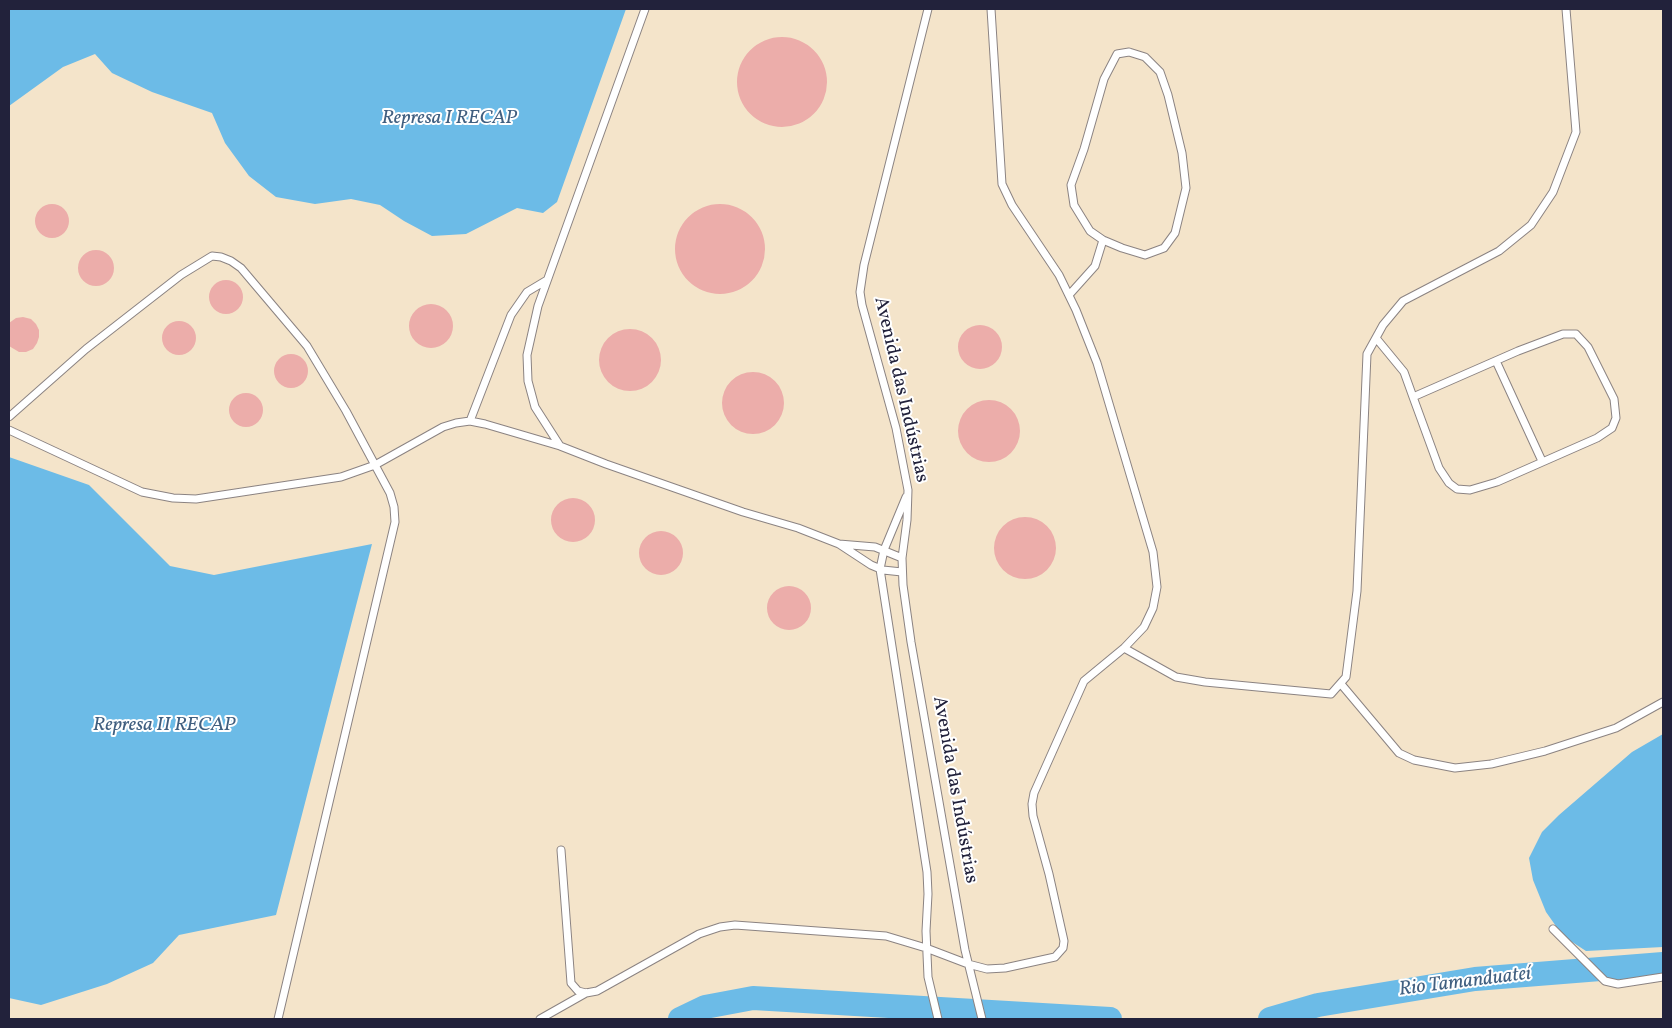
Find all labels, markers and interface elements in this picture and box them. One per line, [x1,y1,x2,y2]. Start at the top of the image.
water label: Represa I RECAP [381,107,517,131]
street label: Avenida das Indústrias [868,295,932,485]
street label: Avenida das Indústrias [926,695,982,885]
water label: Represa II RECAP [93,714,235,738]
water label: Rio Tamanduateí [1398,963,1532,1003]

